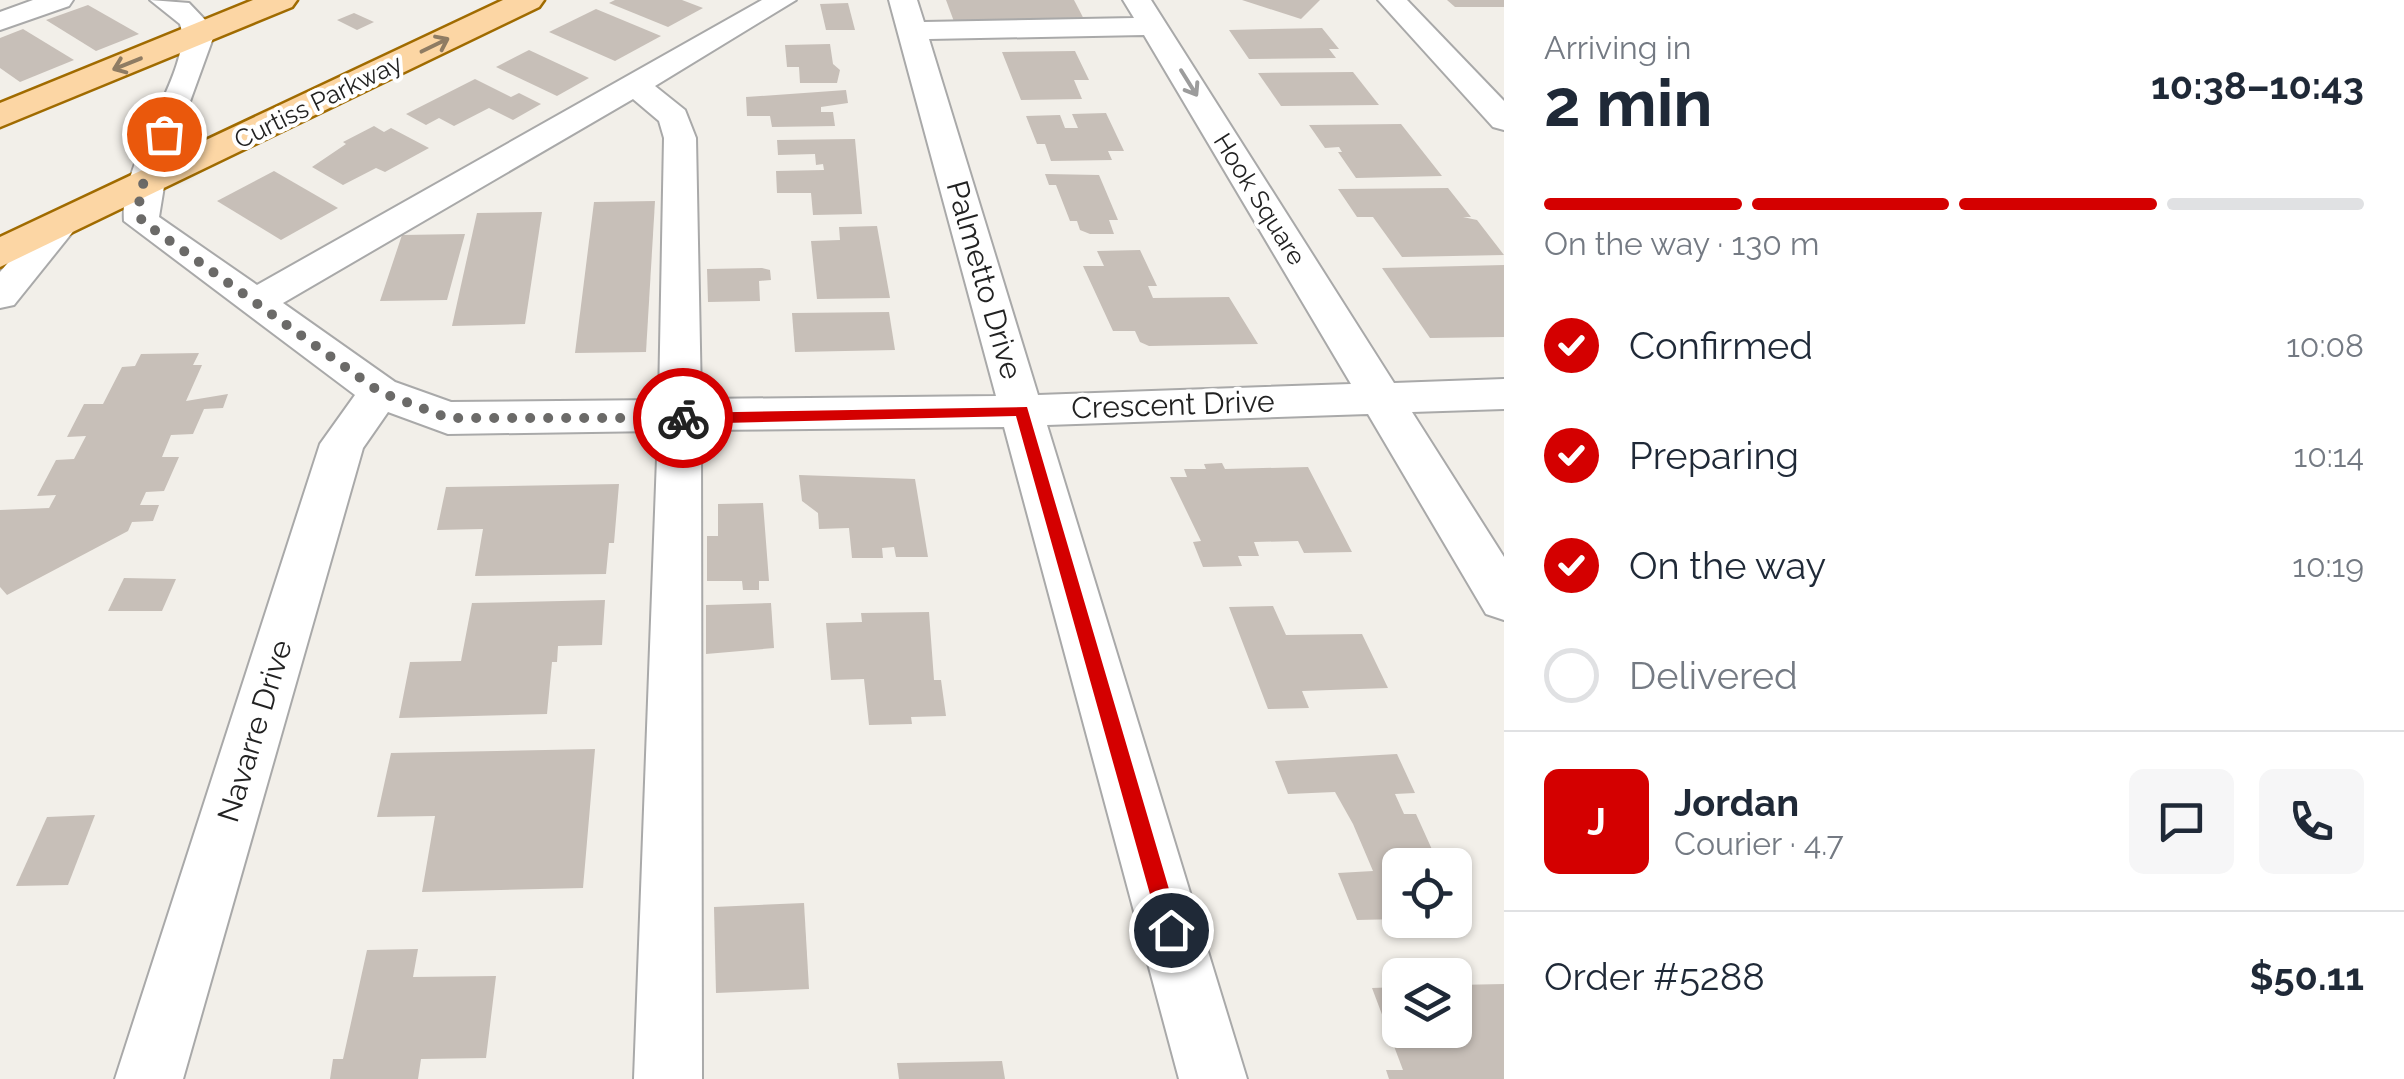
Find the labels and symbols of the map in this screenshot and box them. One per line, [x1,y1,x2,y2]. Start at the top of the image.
one-way arrow [420,35,449,54]
street label: Curtiss Parkway [229,47,407,155]
one-way arrow [112,56,142,74]
one-way arrow [1178,68,1199,97]
pin [122,92,207,177]
street label: Hook Square [1208,128,1312,270]
street label: Palmetto Drive [939,177,1030,383]
courier [633,368,733,468]
street label: Crescent Drive [1071,383,1275,426]
street label: Navarre Drive [210,636,299,826]
pin [1129,888,1214,973]

